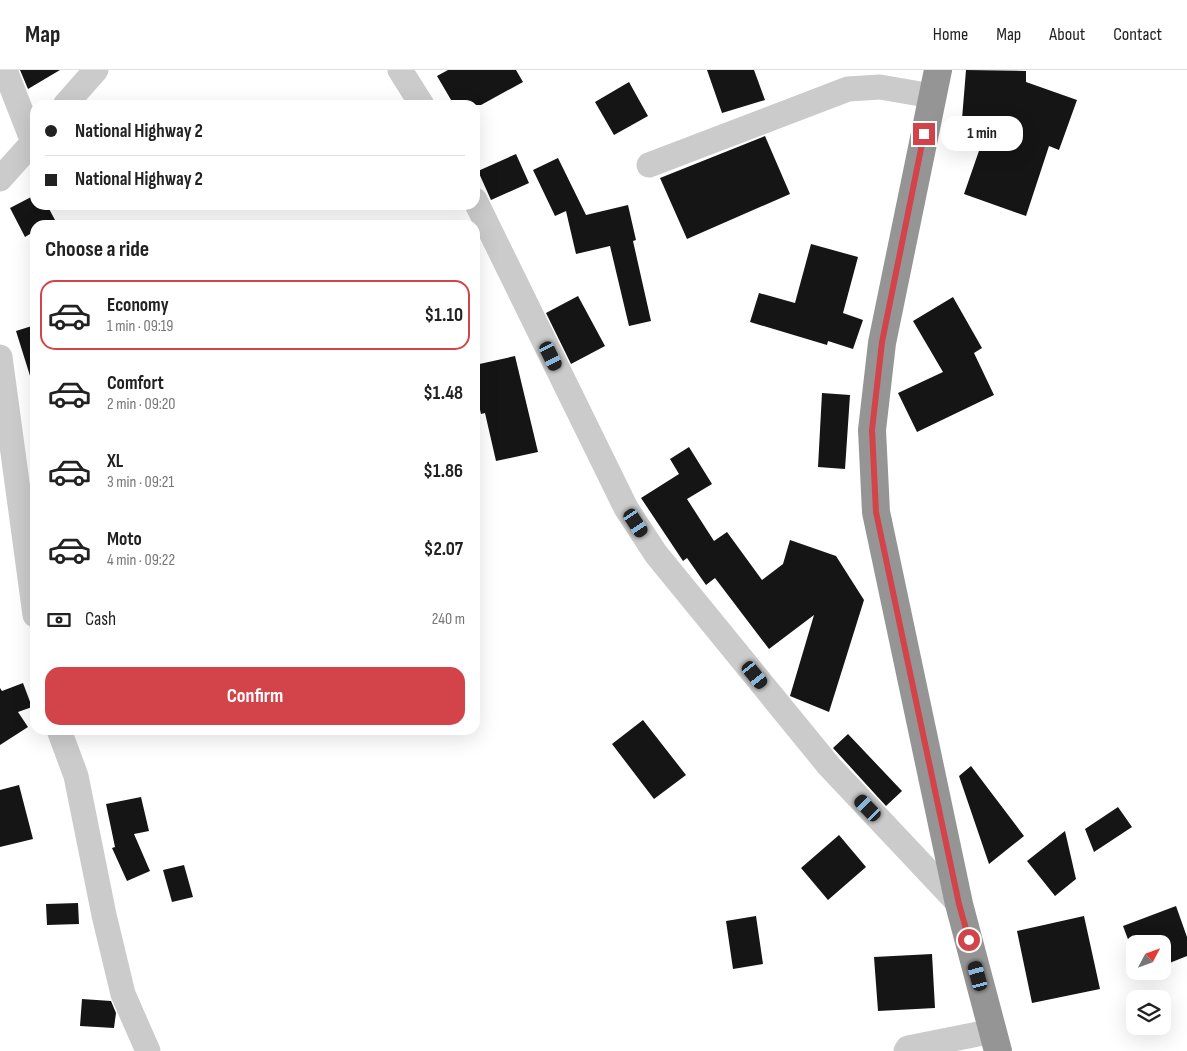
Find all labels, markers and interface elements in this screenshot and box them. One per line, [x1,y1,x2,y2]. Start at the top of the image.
text: Map [25,20,60,49]
text: Home [933,24,968,45]
text: Map [996,24,1021,45]
text: About [1049,24,1085,45]
text: Contact [1113,24,1162,45]
callout: 1 min [942,116,1024,152]
text: National Highway 2 [75,120,203,143]
route end [913,123,935,145]
text: 1 min [967,124,997,143]
text: National Highway 2 [75,168,203,191]
text: Choose a ride [45,236,149,263]
icon: car [47,293,92,338]
text: Economy [107,294,169,317]
text: $1.10 [424,304,463,327]
text: 1 min · 09:19 [107,317,173,336]
car [537,339,564,373]
icon: car [47,371,92,416]
text: Comfort [107,372,164,395]
text: $1.48 [423,382,463,405]
text: 2 min · 09:20 [107,395,175,414]
icon: car [47,449,92,494]
text: XL [107,450,123,473]
text: $1.86 [423,460,463,483]
text: 3 min · 09:21 [107,473,174,492]
car [621,506,650,540]
icon: car [47,527,92,572]
text: Moto [107,528,142,551]
text: $2.07 [424,538,463,561]
text: 4 min · 09:22 [107,551,175,570]
icon: cash [45,606,73,634]
text: Cash [85,608,116,631]
text: 240 m [432,610,465,629]
car [739,659,770,691]
button: Confirm [45,667,465,725]
car [852,792,883,824]
route start [958,929,980,951]
north arrow [1126,935,1171,980]
map controls [1126,935,1171,1035]
car [966,960,989,992]
button: layers [1126,990,1171,1035]

